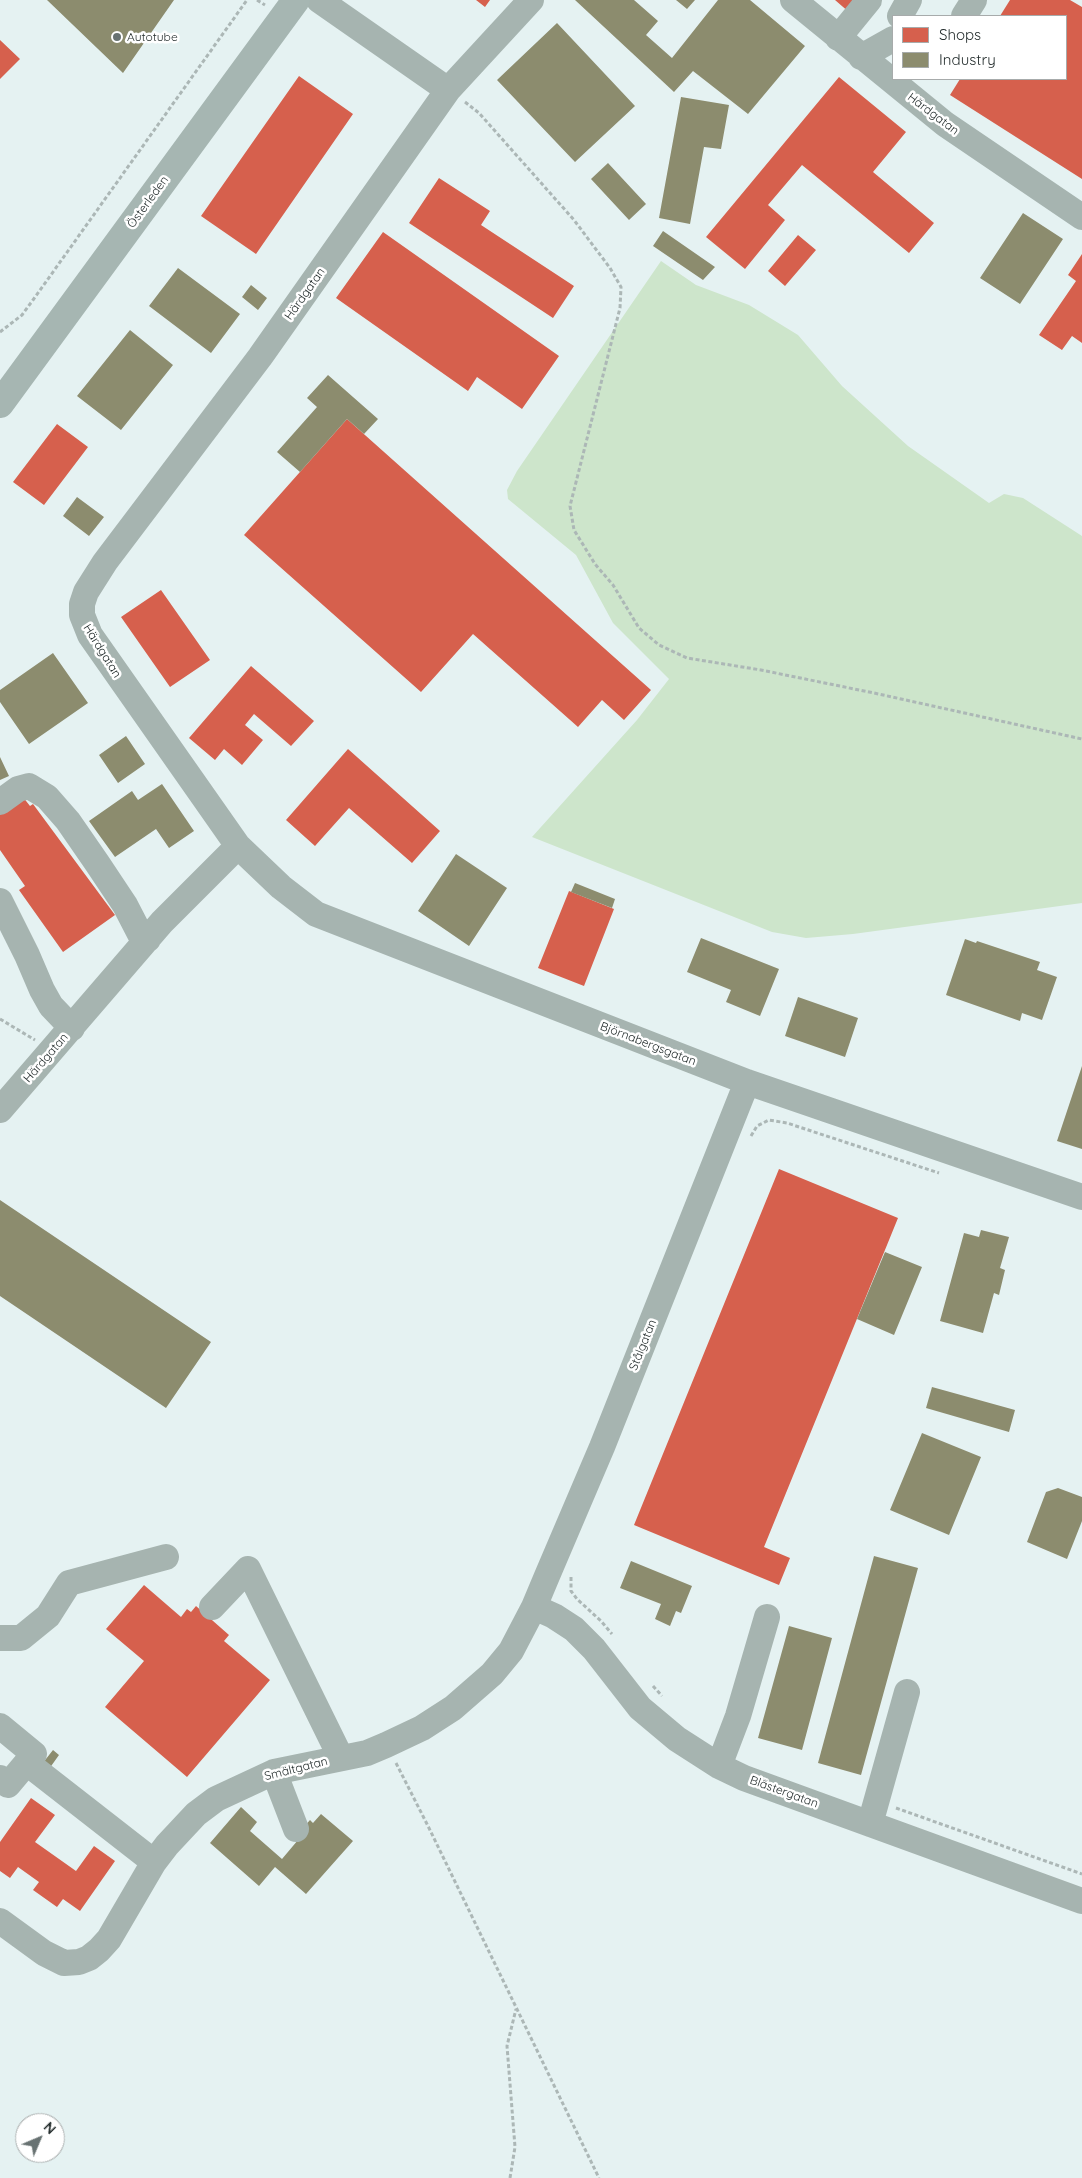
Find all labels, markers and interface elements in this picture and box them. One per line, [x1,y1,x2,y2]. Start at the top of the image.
legend [892,15,1067,80]
text: Shops [939,25,981,44]
place label: Autotube [127,30,178,44]
marker: Autotube [111,31,123,43]
text: Industry [939,50,996,69]
street label: Härdgatan [905,90,961,138]
street label: Österleden [124,173,172,231]
street label: Härdgatan [282,265,328,323]
street label: Härdgatan [80,622,124,680]
street label: Björnabergsgatan [598,1019,698,1069]
street label: Härdgatan [21,1030,71,1086]
street label: Stålgatan [626,1317,660,1373]
street label: Smältgatan [263,1754,329,1784]
street label: Blästergatan [748,1773,820,1811]
north arrow [15,2113,65,2163]
text: N [40,2118,60,2138]

